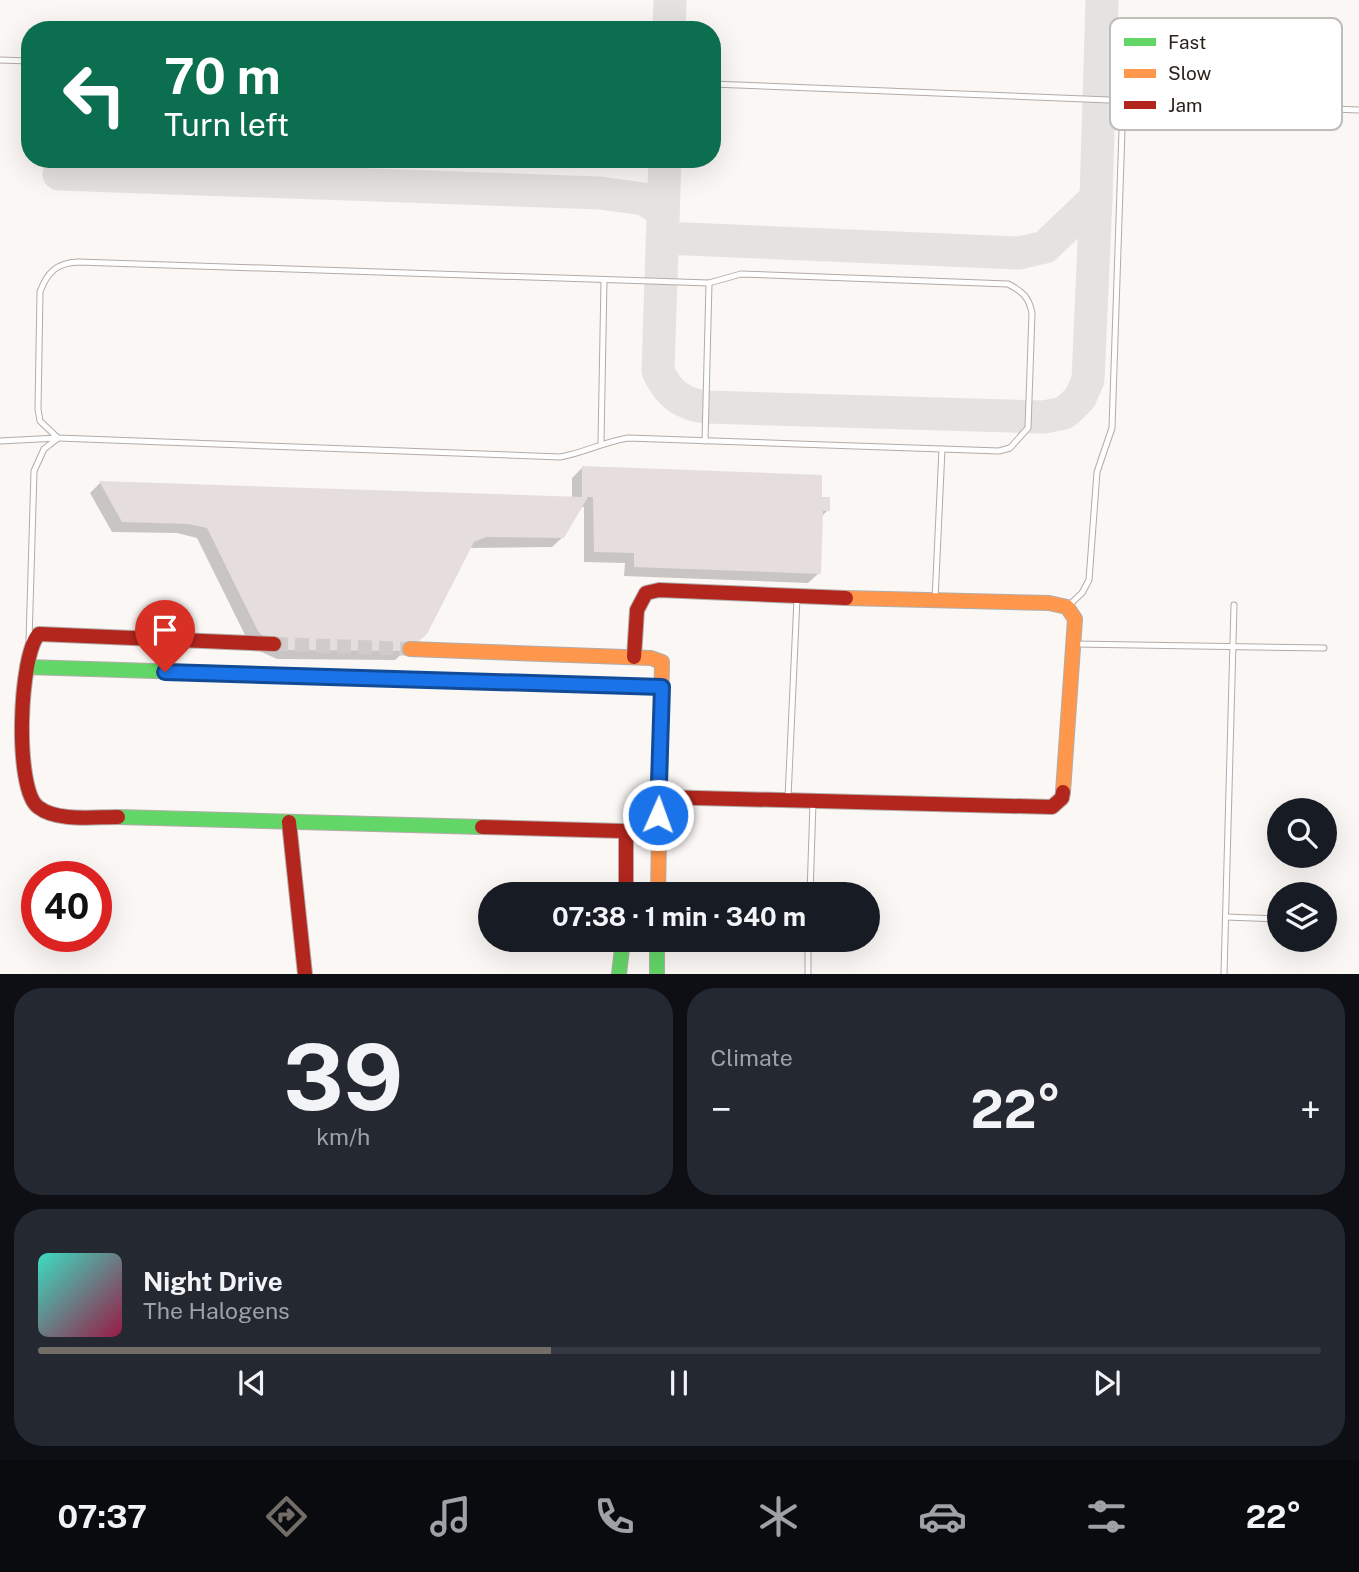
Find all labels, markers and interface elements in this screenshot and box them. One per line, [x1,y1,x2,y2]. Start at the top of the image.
legend [1110,18,1342,130]
text: Fast [1168,31,1206,53]
text: 70 m [164,47,281,105]
icon: left [49,49,140,140]
text: Slow [1168,62,1212,84]
text: Jam [1168,94,1202,116]
text: Turn left [164,106,289,143]
pin [135,600,195,672]
icon: arrive [146,611,184,649]
position arrow [621,778,695,852]
map controls [1267,798,1337,952]
button: search [1267,798,1337,868]
speed limit sign: 40 [21,861,112,952]
button: layers [1267,882,1337,952]
text: 07:38 · 1 min · 340 m [552,901,806,932]
text: 39 [283,1024,403,1130]
text: Climate [711,1044,793,1071]
text: 22° [970,1079,1061,1140]
text: − [711,1087,732,1132]
text: + [1300,1087,1321,1132]
text: km/h [316,1123,370,1150]
text: Night Drive [143,1266,283,1297]
text: The Halogens [143,1297,290,1324]
icon: previous [233,1364,271,1402]
icon: pause [660,1364,698,1402]
icon: next [1088,1364,1126,1402]
icon: directions [262,1492,311,1541]
icon: music [426,1492,475,1541]
icon: phone [590,1492,639,1541]
icon: climate [754,1492,803,1541]
icon: car [918,1492,967,1541]
icon: filters [1082,1492,1131,1541]
text: 07:37 [57,1498,147,1535]
text: 22° [1246,1498,1302,1535]

